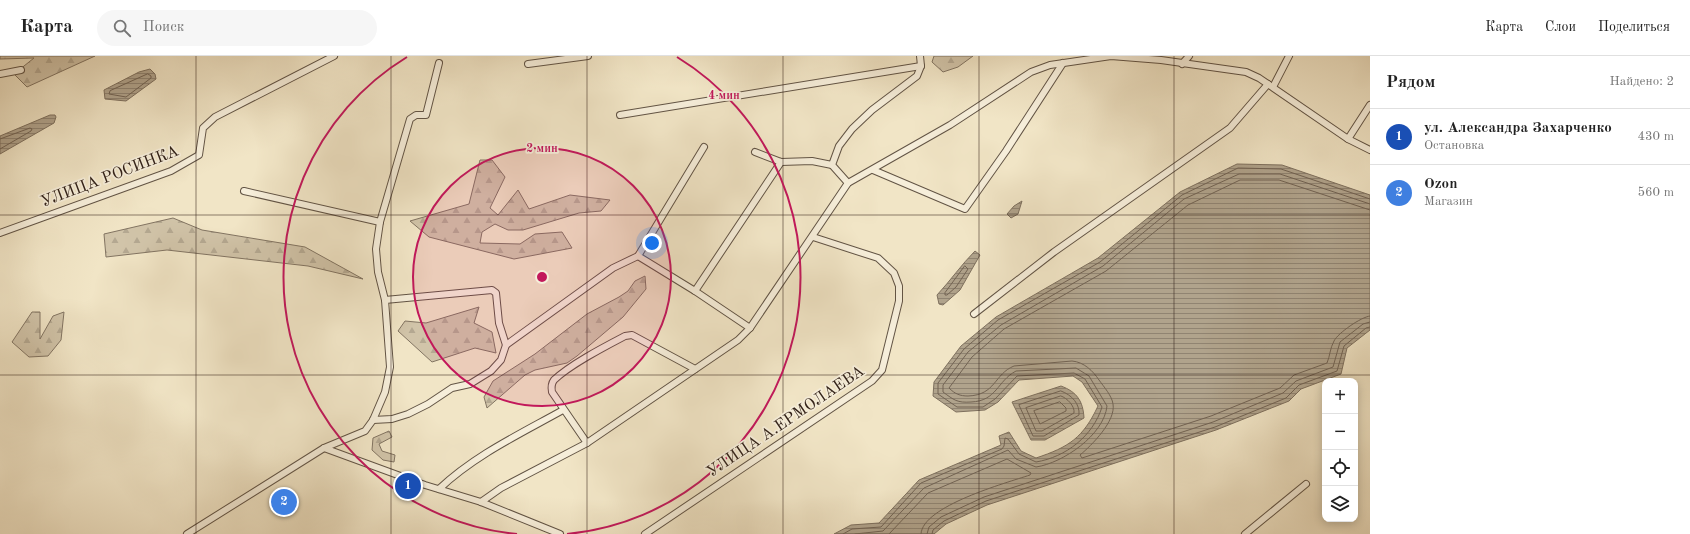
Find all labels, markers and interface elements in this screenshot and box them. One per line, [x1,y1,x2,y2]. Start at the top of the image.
search box [97,10,377,46]
icon: search [111,17,133,39]
text: Карта [20,18,73,37]
text: Поиск [143,20,184,35]
text: Карта [1485,20,1523,34]
text: Слои [1545,20,1576,34]
text: Поделиться [1598,20,1670,34]
text: Рядом [1386,74,1435,91]
text: Найдено: 2 [1610,75,1674,88]
text: 4 мин [708,90,740,102]
text: ул. Александра Захарченко [1424,121,1612,136]
text: 1 [1395,130,1403,143]
text: 430 m [1637,130,1674,143]
text: Остановка [1424,139,1484,152]
street label: УЛИЦА РОСИНКА [39,143,181,211]
text: 2 мин [526,143,558,155]
text: Ozon [1424,177,1457,192]
text: 2 [1395,186,1403,199]
text: 560 m [1637,186,1674,199]
text: Магазин [1424,195,1473,208]
your location [642,233,662,253]
centre of rings [535,270,549,284]
street label: УЛИЦА А.ЕРМОЛАЕВА [704,363,868,481]
map controls [1322,378,1358,522]
button: + [1322,378,1358,414]
button: − [1322,414,1358,450]
button: locate [1322,450,1358,486]
pin: 1 [395,471,421,501]
button: layers [1322,486,1358,522]
pin: 2 [271,487,297,517]

